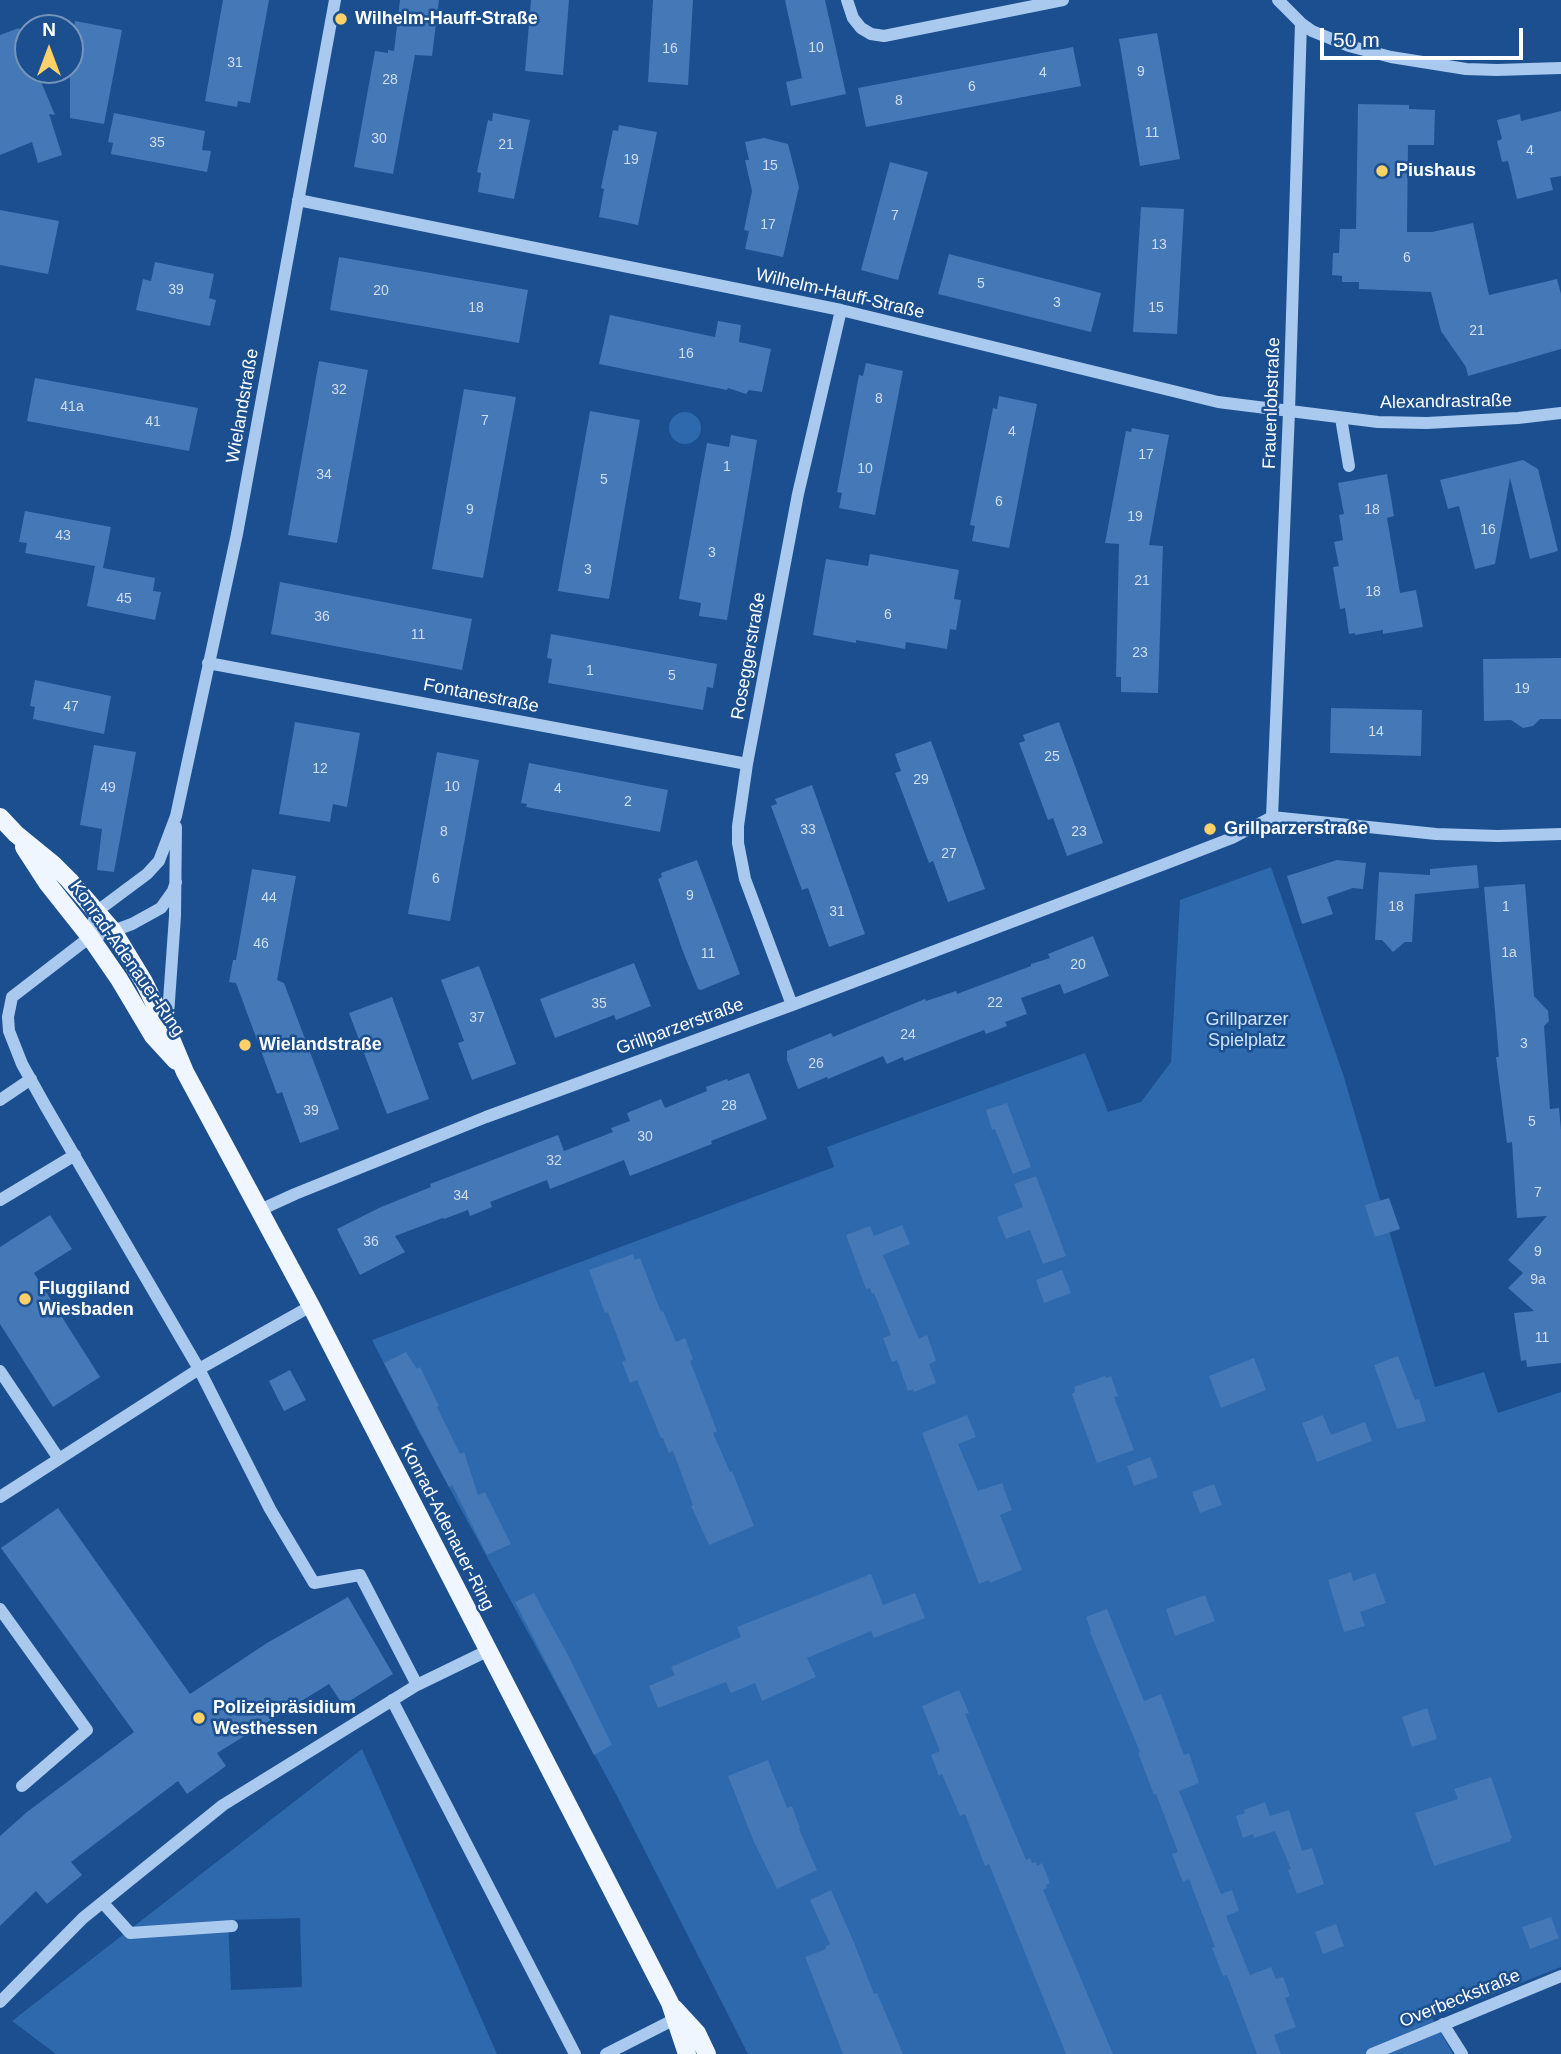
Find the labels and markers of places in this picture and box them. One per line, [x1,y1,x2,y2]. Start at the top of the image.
place label: Wilhelm-Hauff-Straße [355,8,538,30]
marker: Wilhelm-Hauff-Straße [333,11,349,27]
place label: Piushaus [1396,160,1476,182]
marker: Piushaus [1374,163,1390,179]
place label: Grillparzerstraße [1224,818,1368,840]
marker: Grillparzerstraße [1202,821,1218,837]
place label: Wielandstraße [259,1034,382,1056]
marker: Wielandstraße [237,1037,253,1053]
place label: Fluggiland Wiesbaden [39,1278,134,1320]
marker: Fluggiland Wiesbaden [17,1291,33,1307]
place label: Polizeipräsidium Westhessen [213,1697,356,1740]
marker: Polizeipräsidium Westhessen [191,1710,207,1726]

